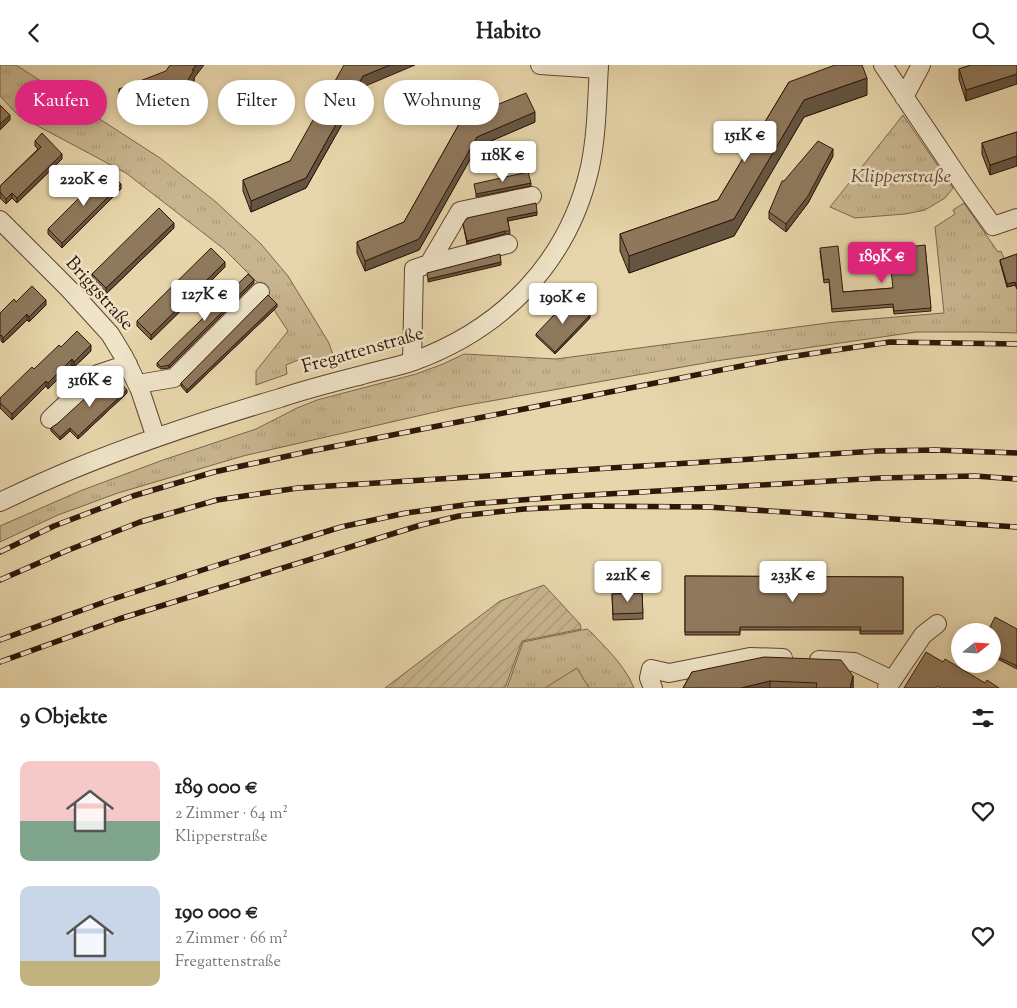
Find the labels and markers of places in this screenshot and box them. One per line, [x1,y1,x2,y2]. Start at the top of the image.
pin: 151K € [704,121,786,163]
pin: 118K € [462,141,544,183]
pin: 220K € [43,165,125,207]
pin: 189K € [841,241,923,284]
pin: 127K € [164,279,246,322]
pin: 190K € [522,283,604,325]
pin: 316K € [49,365,131,408]
pin: 221K € [587,561,669,603]
pin: 233K € [752,561,834,603]

